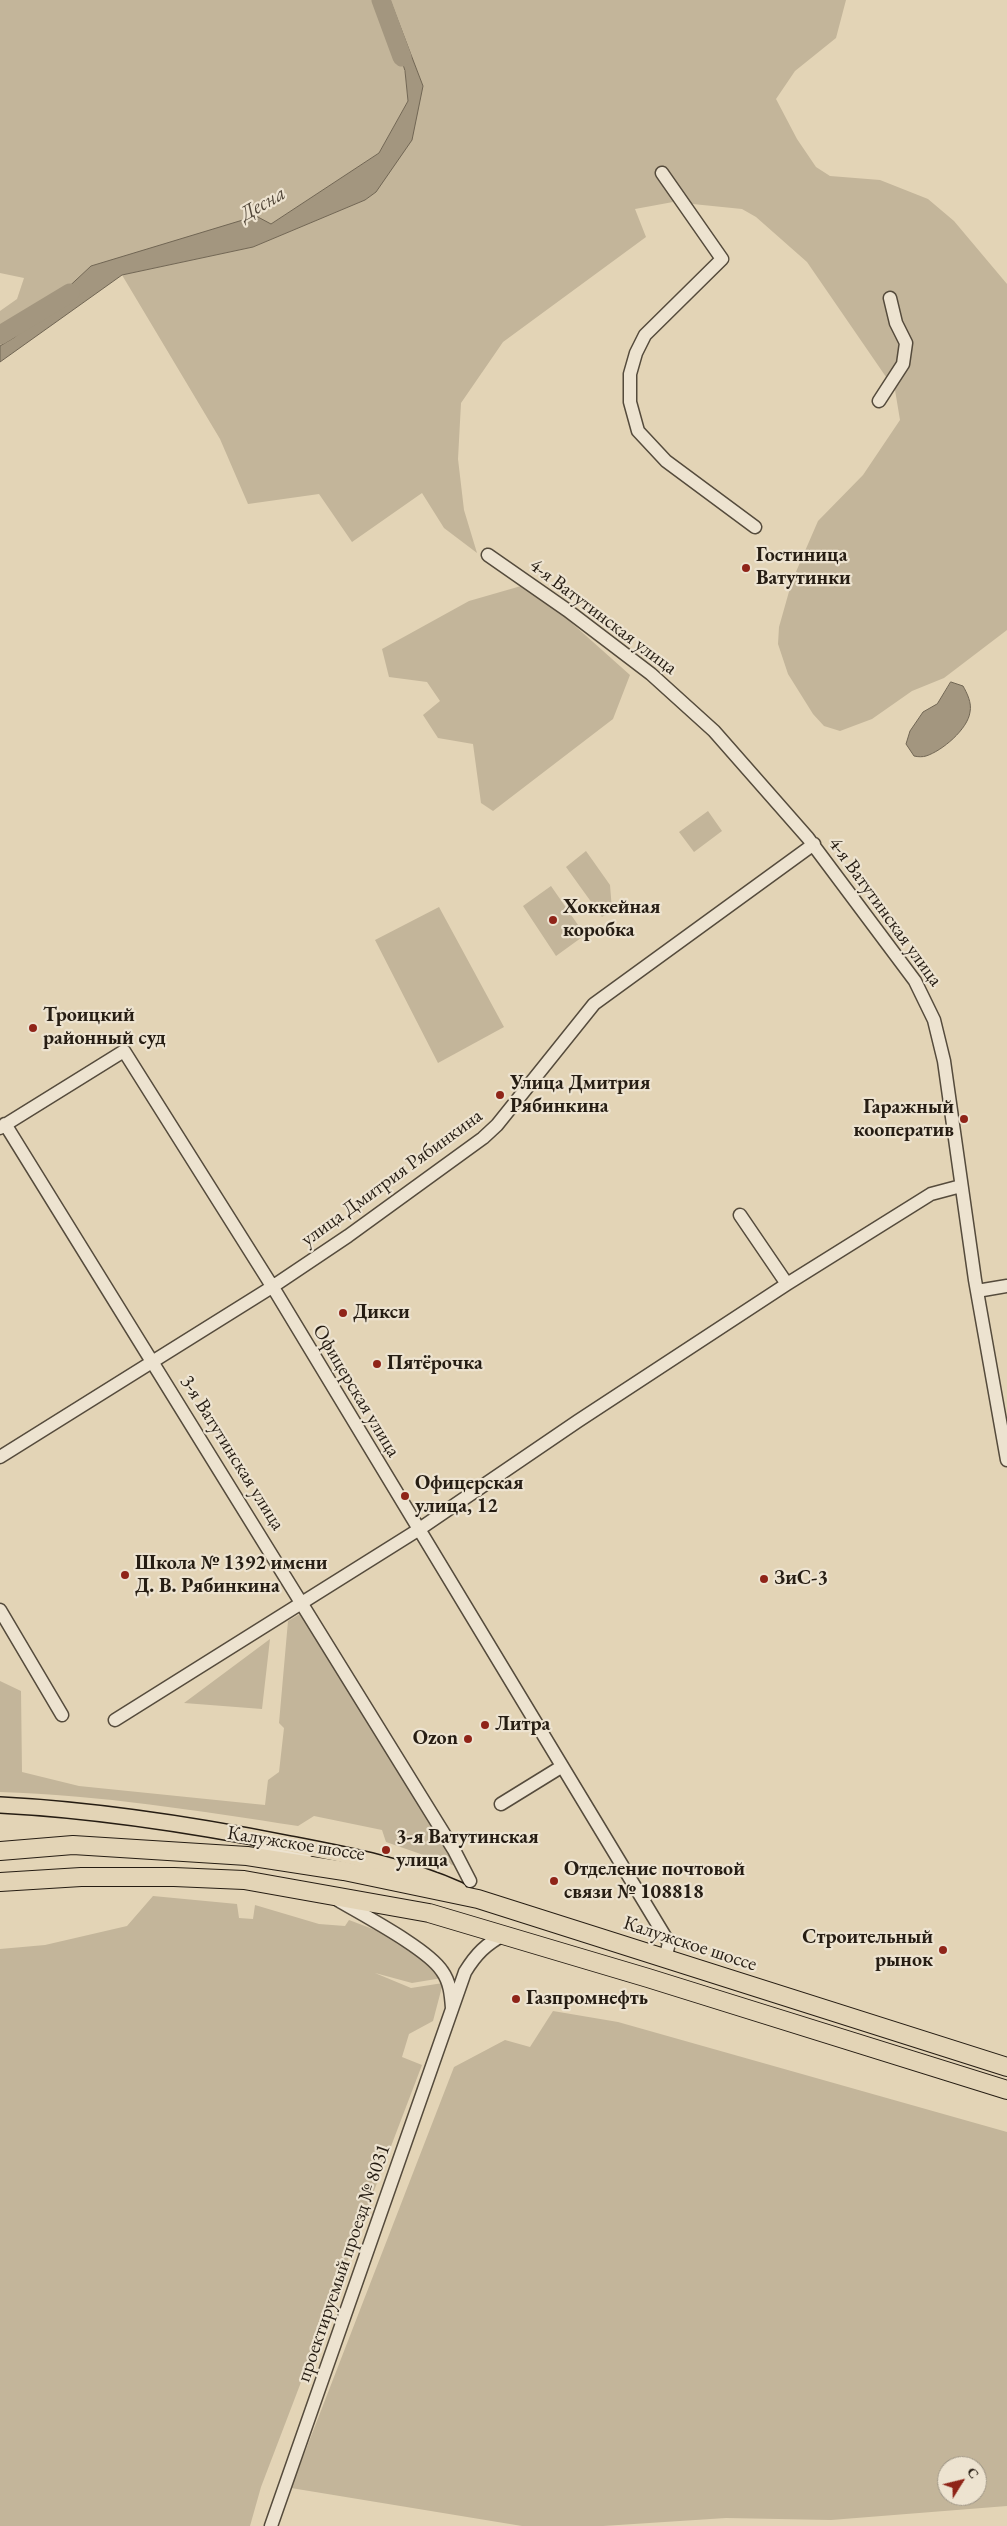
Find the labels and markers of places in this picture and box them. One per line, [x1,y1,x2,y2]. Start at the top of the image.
place label: Гостиница Ватутинки [756,544,851,591]
marker: Гостиница Ватутинки [740,562,752,574]
place label: Хоккейная коробка [563,896,661,943]
marker: Хоккейная коробка [547,914,559,926]
place label: Троицкий районный суд [43,1004,166,1051]
marker: Троицкий районный суд [27,1022,39,1034]
place label: Улица Дмитрия Рябинкина [510,1072,650,1119]
marker: Улица Дмитрия Рябинкина [494,1089,506,1101]
place label: Гаражный кооператив [854,1096,954,1143]
marker: Гаражный кооператив [958,1113,970,1125]
place label: Дикси [353,1301,410,1325]
marker: Дикси [337,1307,349,1319]
place label: Пятёрочка [387,1352,483,1376]
marker: Пятёрочка [371,1358,383,1370]
place label: Офицерская улица, 12 [415,1472,523,1519]
marker: Офицерская улица, 12 [399,1490,411,1502]
place label: Школа № 1392 имени Д. В. Рябинкина [135,1552,327,1599]
place label: ЗиС-3 [774,1567,828,1591]
marker: Школа № 1392 имени Д. В. Рябинкина [119,1569,131,1581]
marker: ЗиС-3 [758,1573,770,1585]
place label: Литра [495,1713,550,1737]
marker: Литра [479,1719,491,1731]
place label: Ozon [413,1727,458,1751]
marker: Ozon [462,1733,474,1745]
place label: 3-я Ватутинская улица [396,1826,539,1873]
marker: 3-я Ватутинская улица [380,1844,392,1856]
place label: Отделение почтовой связи № 108818 [564,1858,745,1905]
marker: Отделение почтовой связи № 108818 [548,1875,560,1887]
place label: Строительный рынок [802,1926,933,1973]
marker: Строительный рынок [937,1944,949,1956]
place label: Газпромнефть [526,1987,648,2011]
marker: Газпромнефть [510,1993,522,2005]

